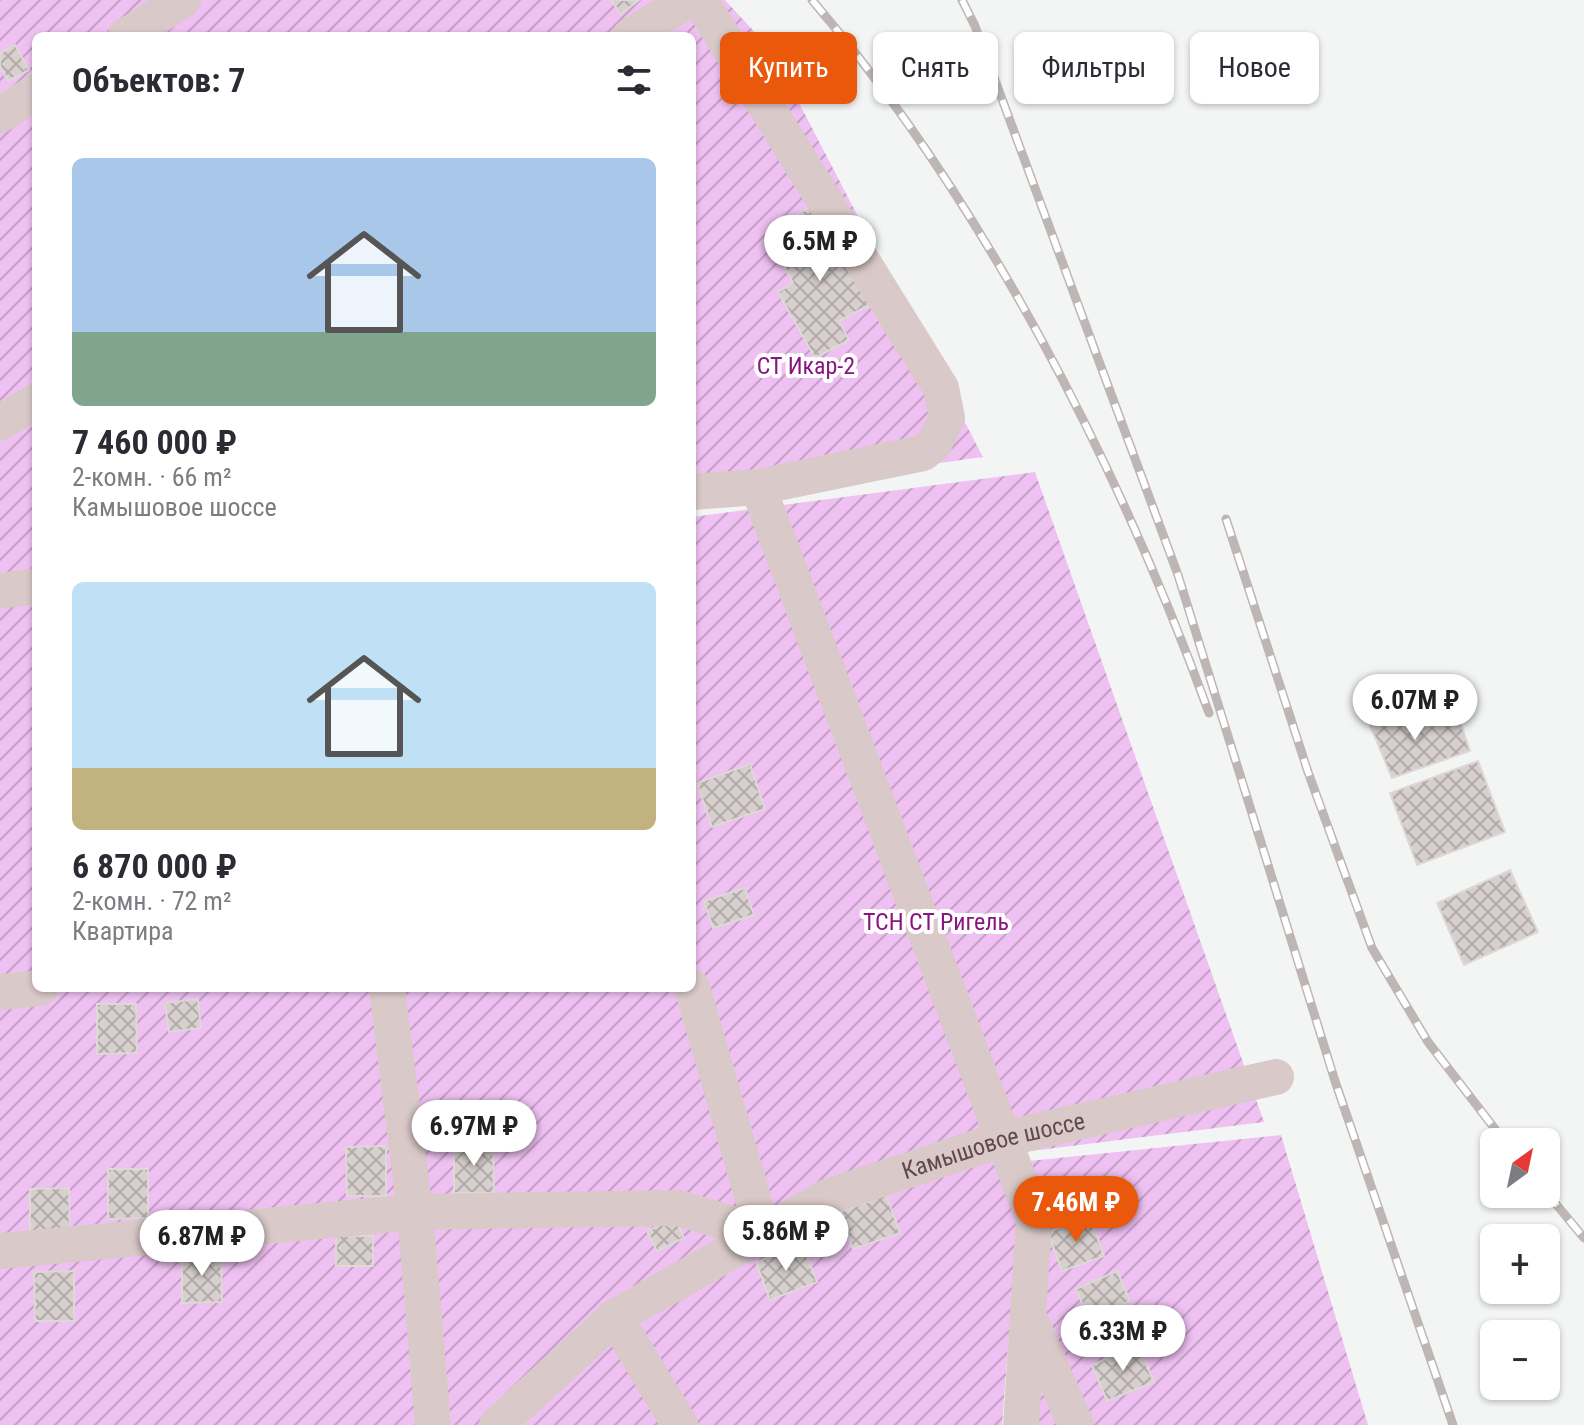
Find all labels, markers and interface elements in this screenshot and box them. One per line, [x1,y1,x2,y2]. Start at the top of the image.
chip: Купить [720,32,857,104]
chip: Снять [873,32,998,104]
chip: Фильтры [1014,32,1174,104]
chip: Новое [1190,32,1319,104]
icon: filters [612,58,656,102]
text: Объектов: 7 [72,60,246,100]
icon: home [292,210,436,354]
pin: 6.5M ₽ [755,215,885,283]
text: 6.5M ₽ [782,226,858,256]
park label: СТ Икар-2 [757,352,855,380]
text: 7 460 000 ₽ [72,422,237,462]
text: 2-комн. · 66 m² [72,462,232,492]
text: Камышовое шоссе [72,492,277,522]
icon: home [292,634,436,778]
pin: 6.07M ₽ [1341,674,1489,742]
text: 6.07M ₽ [1371,685,1459,715]
text: 6 870 000 ₽ [72,846,237,886]
text: 2-комн. · 72 m² [72,886,232,916]
park label: ТСН СТ Ригель [863,908,1009,936]
text: Квартира [72,916,174,946]
pin: 6.97M ₽ [400,1100,548,1168]
street label: Камышовое шоссе [898,1107,1088,1185]
text: 6.97M ₽ [430,1111,518,1141]
north arrow [1480,1128,1560,1208]
map controls [1480,1128,1560,1400]
pin: 7.46M ₽ [1002,1176,1150,1244]
text: 7.46M ₽ [1032,1187,1120,1217]
pin: 5.86M ₽ [712,1205,860,1273]
pin: 6.87M ₽ [128,1210,276,1278]
text: 5.86M ₽ [742,1216,830,1246]
text: 6.87M ₽ [158,1221,246,1251]
button: + [1480,1224,1560,1304]
pin: 6.33M ₽ [1049,1305,1197,1373]
text: 6.33M ₽ [1079,1316,1167,1346]
button: − [1480,1320,1560,1400]

